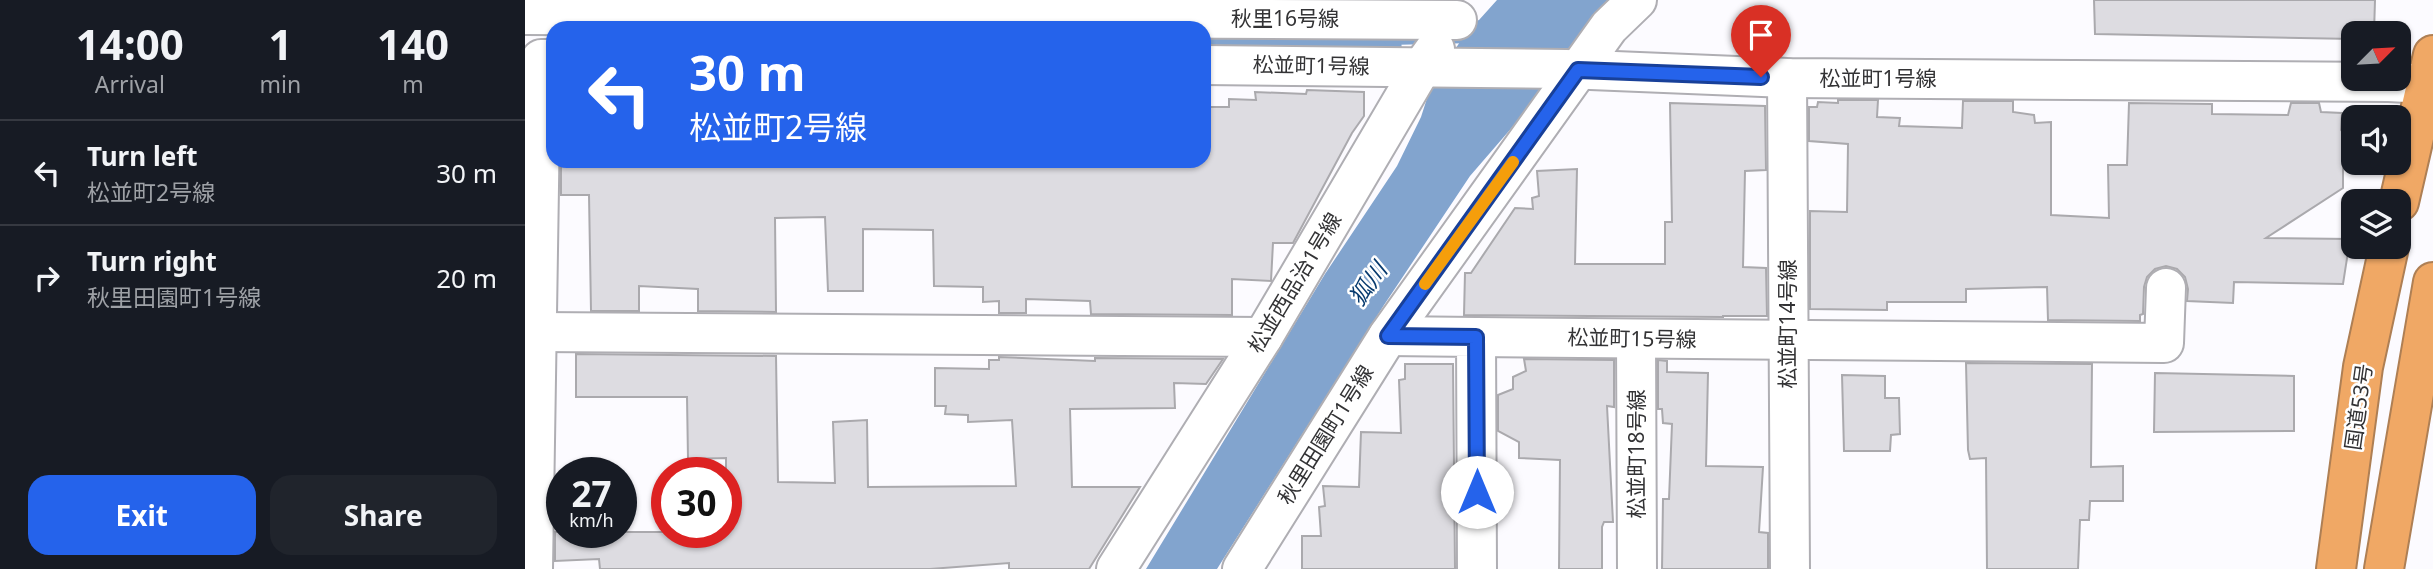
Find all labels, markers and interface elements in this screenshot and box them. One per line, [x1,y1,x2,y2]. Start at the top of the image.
street label: 秋里16号線 [1231,4,1339,32]
pin [1731,5,1791,77]
text: 14:00 [76,15,184,72]
text: 1 [268,15,292,72]
text: 140 [377,15,449,72]
icon: arrive [1742,16,1780,54]
north arrow [2341,21,2411,91]
map controls [2341,21,2411,259]
text: 30 m [689,39,806,105]
icon: left [574,49,665,140]
street label: 松並町1号線 [1252,50,1370,80]
street label: 松並町1号線 [1819,64,1937,92]
text: Arrival [95,68,165,100]
text: min [260,68,301,100]
text: m [402,68,424,100]
text: 松並町2号線 [689,105,867,148]
button: sound [2341,105,2411,175]
text: Turn left [87,138,198,174]
icon: left [28,154,66,192]
text: 30 m [436,155,497,191]
text: 松並町2号線 [87,176,215,208]
button: layers [2341,189,2411,259]
street label: 松並西品治1号線 [1241,207,1347,358]
text: Turn right [87,243,217,279]
water label: 狐川 [1341,253,1395,311]
icon: right [28,259,66,297]
street label: 松並町14号線 [1773,259,1801,389]
text: 20 m [436,260,497,296]
text: 秋里田園町1号線 [87,281,261,313]
street label: 松並町15号線 [1567,323,1697,353]
street label: 秋里田園町1号線 [1271,360,1379,509]
street label: 国道53号 [2338,362,2378,452]
street label: 松並町18号線 [1622,389,1650,519]
position arrow [1440,455,1514,529]
speed limit sign: 30 [651,457,742,548]
text: 27 [571,470,612,517]
button: Exit [28,475,256,555]
button: Share [270,475,497,555]
text: km/h [569,508,614,532]

